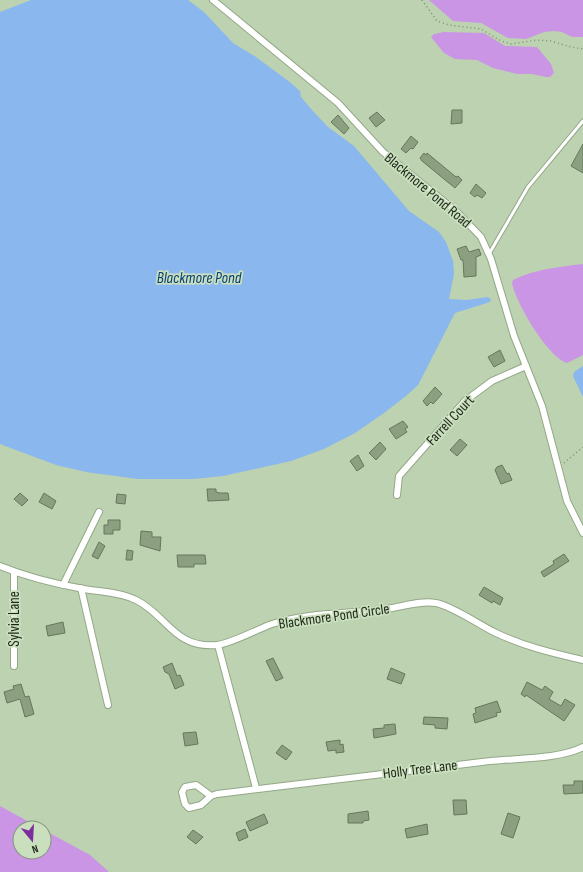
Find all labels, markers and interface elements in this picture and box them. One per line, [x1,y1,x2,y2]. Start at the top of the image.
street label: Blackmore Pond Road [380,148,475,232]
water label: Blackmore Pond [157,269,242,288]
street label: Farrell Court [422,391,479,450]
street label: Sylvia Lane [5,591,24,647]
street label: Blackmore Pond Circle [277,599,391,634]
street label: Holly Tree Lane [382,756,458,783]
north arrow [12,820,52,860]
text: N [30,842,40,856]

